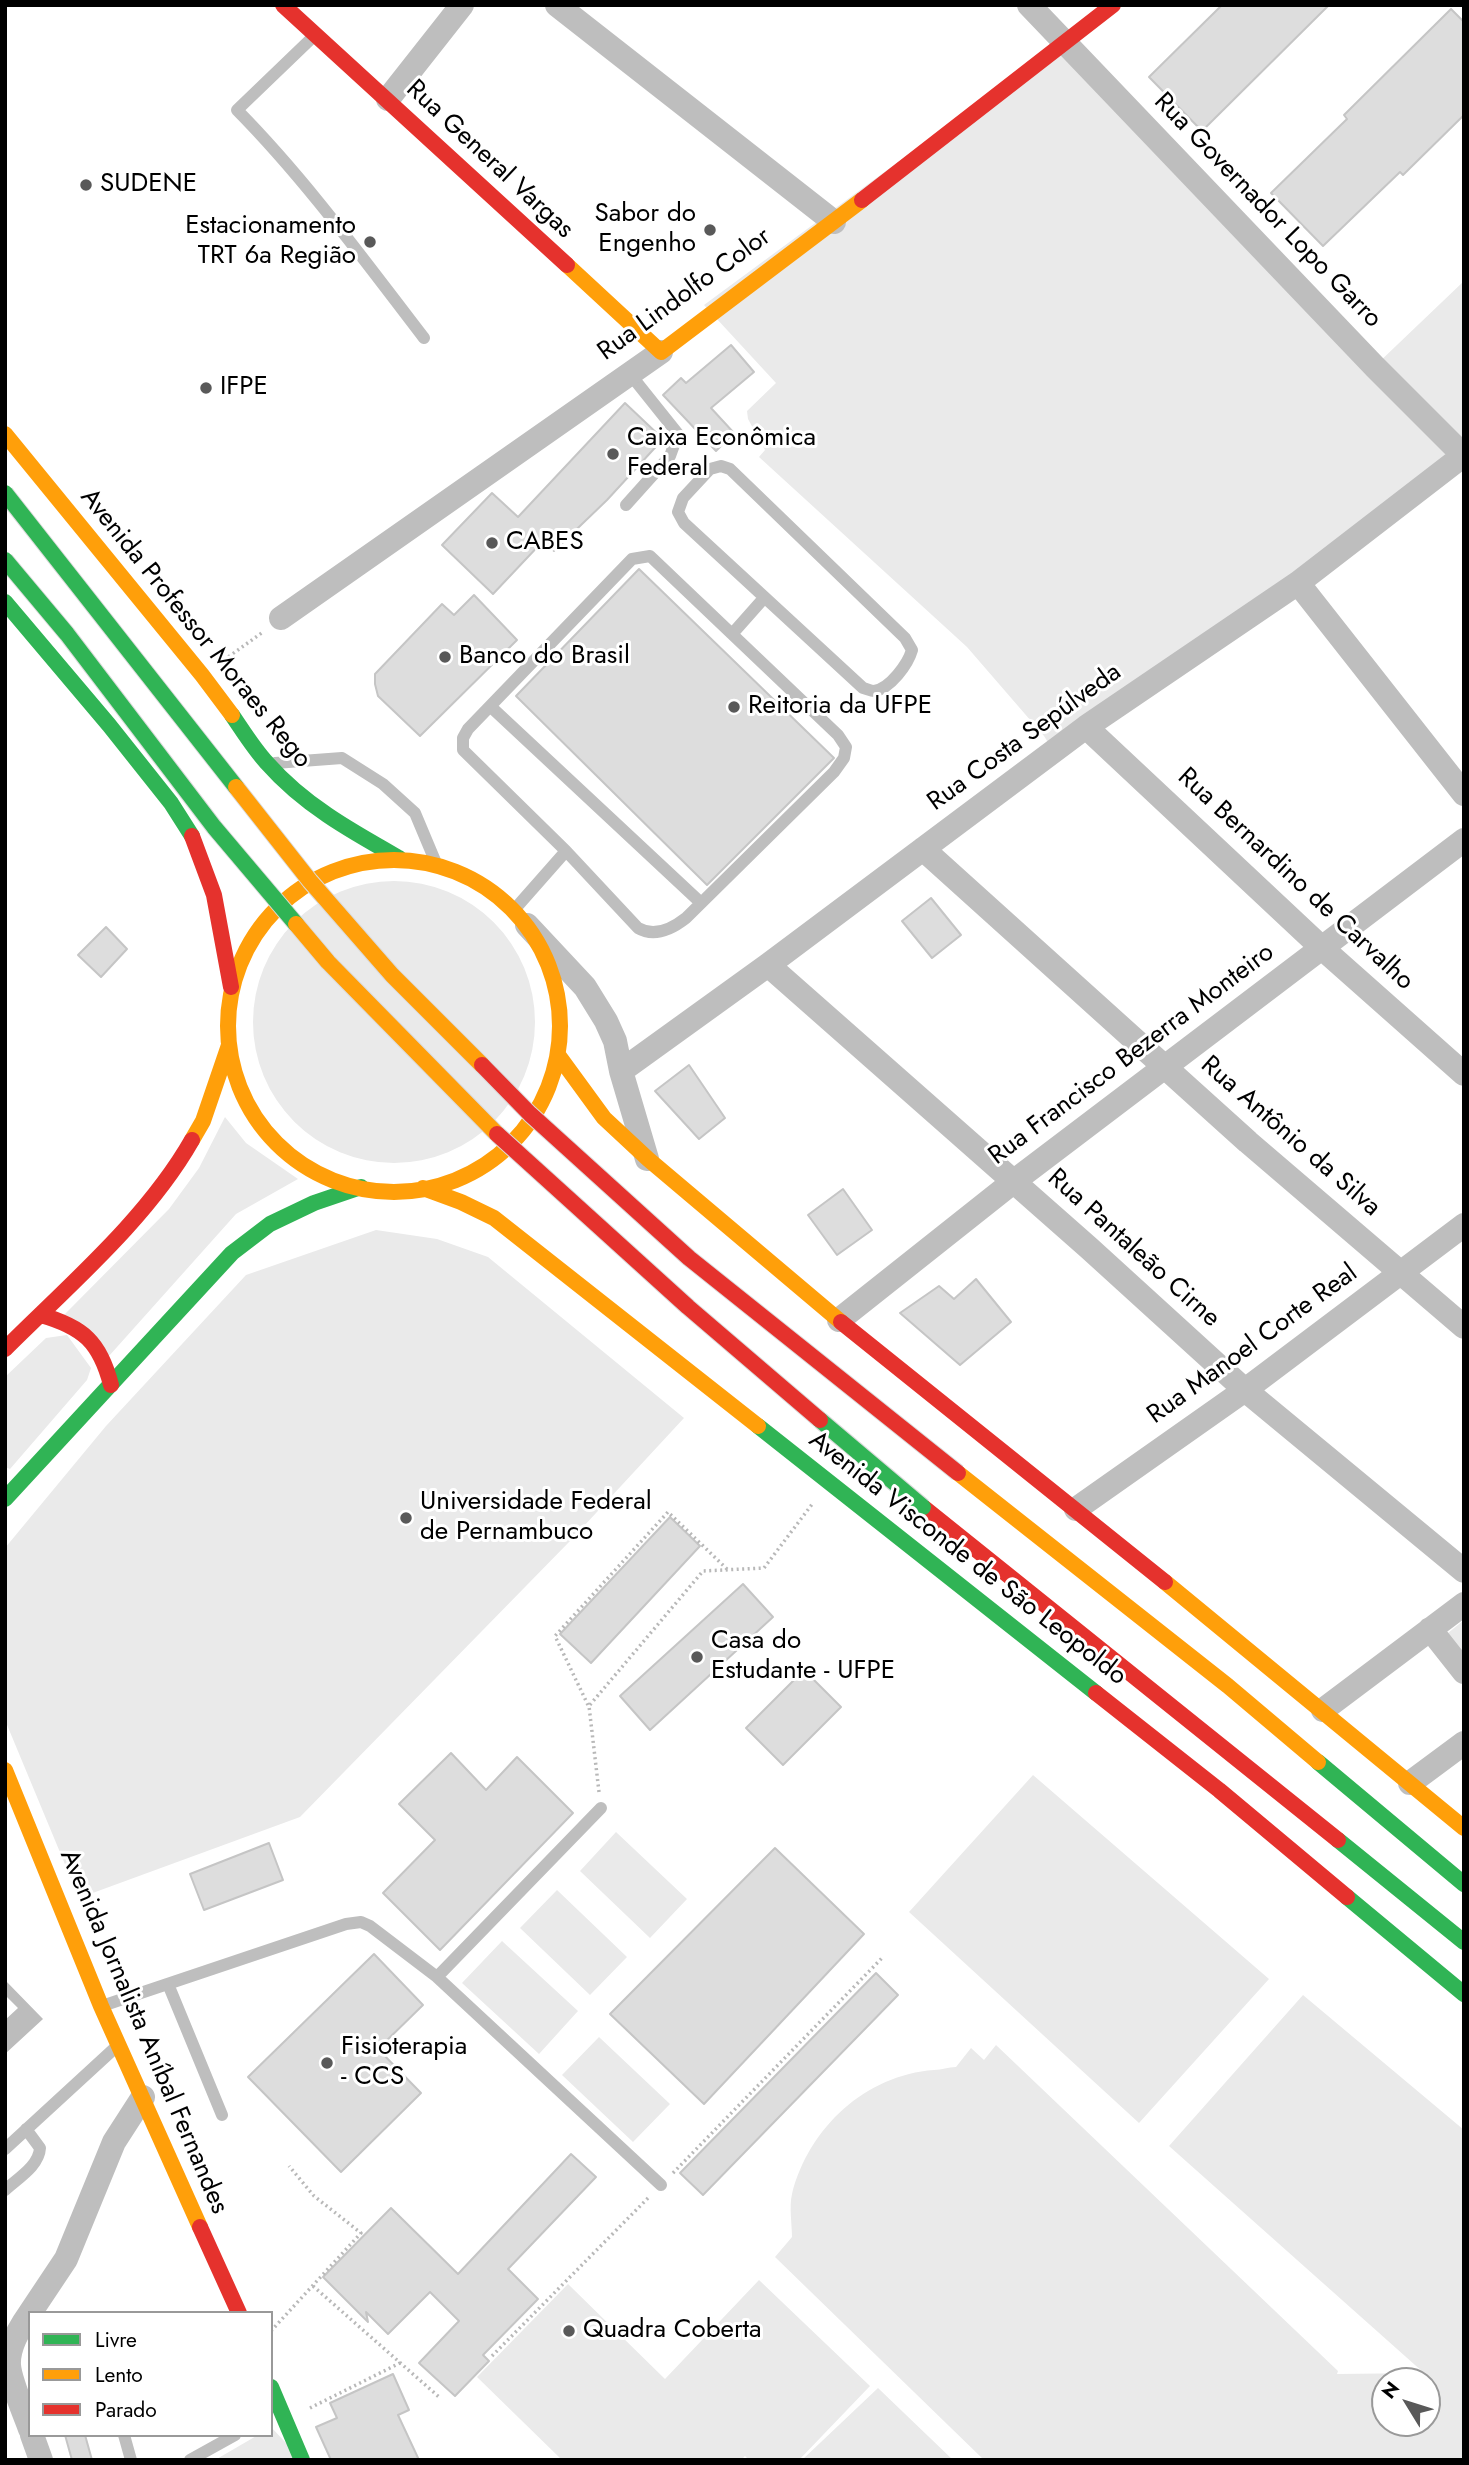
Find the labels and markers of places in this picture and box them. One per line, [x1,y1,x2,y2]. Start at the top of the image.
place label: SUDENE [100,169,197,201]
marker: SUDENE [78,177,94,193]
place label: Sabor do Engenho [594,199,696,260]
place label: Estacionamento TRT 6a Região [185,211,356,272]
marker: Sabor do Engenho [702,222,718,238]
marker: Estacionamento TRT 6a Região [362,234,378,250]
place label: IFPE [220,372,268,404]
marker: IFPE [198,380,214,396]
place label: Caixa Econômica Federal [627,423,816,485]
marker: Caixa Econômica Federal [605,446,621,462]
place label: CABES [506,527,584,559]
marker: CABES [484,535,500,551]
place label: Banco do Brasil [459,641,630,673]
marker: Banco do Brasil [437,649,453,665]
place label: Reitoria da UFPE [748,691,932,723]
marker: Reitoria da UFPE [726,699,742,715]
place label: Universidade Federal de Pernambuco [420,1487,652,1548]
marker: Universidade Federal de Pernambuco [398,1510,414,1526]
place label: Casa do Estudante - UFPE [711,1626,895,1688]
marker: Casa do Estudante - UFPE [689,1649,705,1665]
place label: Fisioterapia - CCS [341,2032,467,2094]
marker: Fisioterapia - CCS [319,2055,335,2071]
place label: Quadra Coberta [583,2315,762,2347]
marker: Quadra Coberta [561,2323,577,2339]

